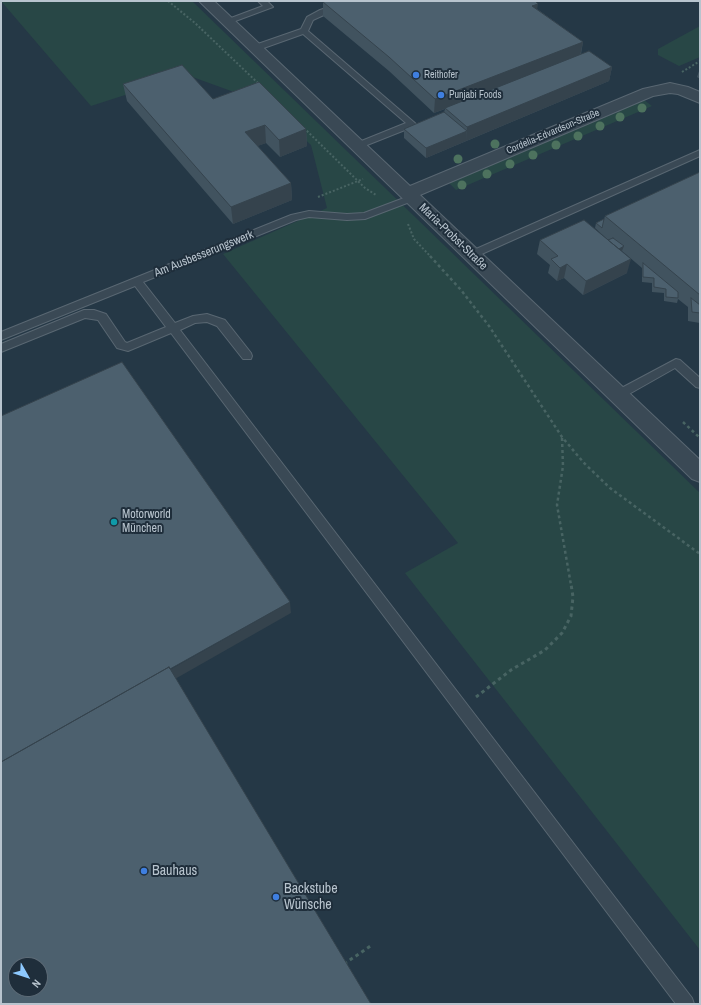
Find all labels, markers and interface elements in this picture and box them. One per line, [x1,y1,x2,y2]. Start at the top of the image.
place label: Reithofer [424,69,458,81]
marker: Reithofer [411,70,421,80]
place label: Punjabi Foods [449,89,501,101]
marker: Punjabi Foods [436,90,446,100]
street label: Cordelia-Edvardson-Straße [505,107,601,157]
street label: Maria-Probst-Straße [416,201,490,273]
street label: Am Ausbesserungswerk [152,227,256,281]
place label: Motorworld München [122,508,171,536]
marker: Motorworld München [109,517,119,527]
place label: Bauhaus [152,863,197,879]
marker: Bauhaus [139,866,149,876]
place label: Backstube Wünsche [284,881,338,914]
marker: Backstube Wünsche [271,892,281,902]
north arrow [8,957,48,997]
text: N [29,977,44,991]

